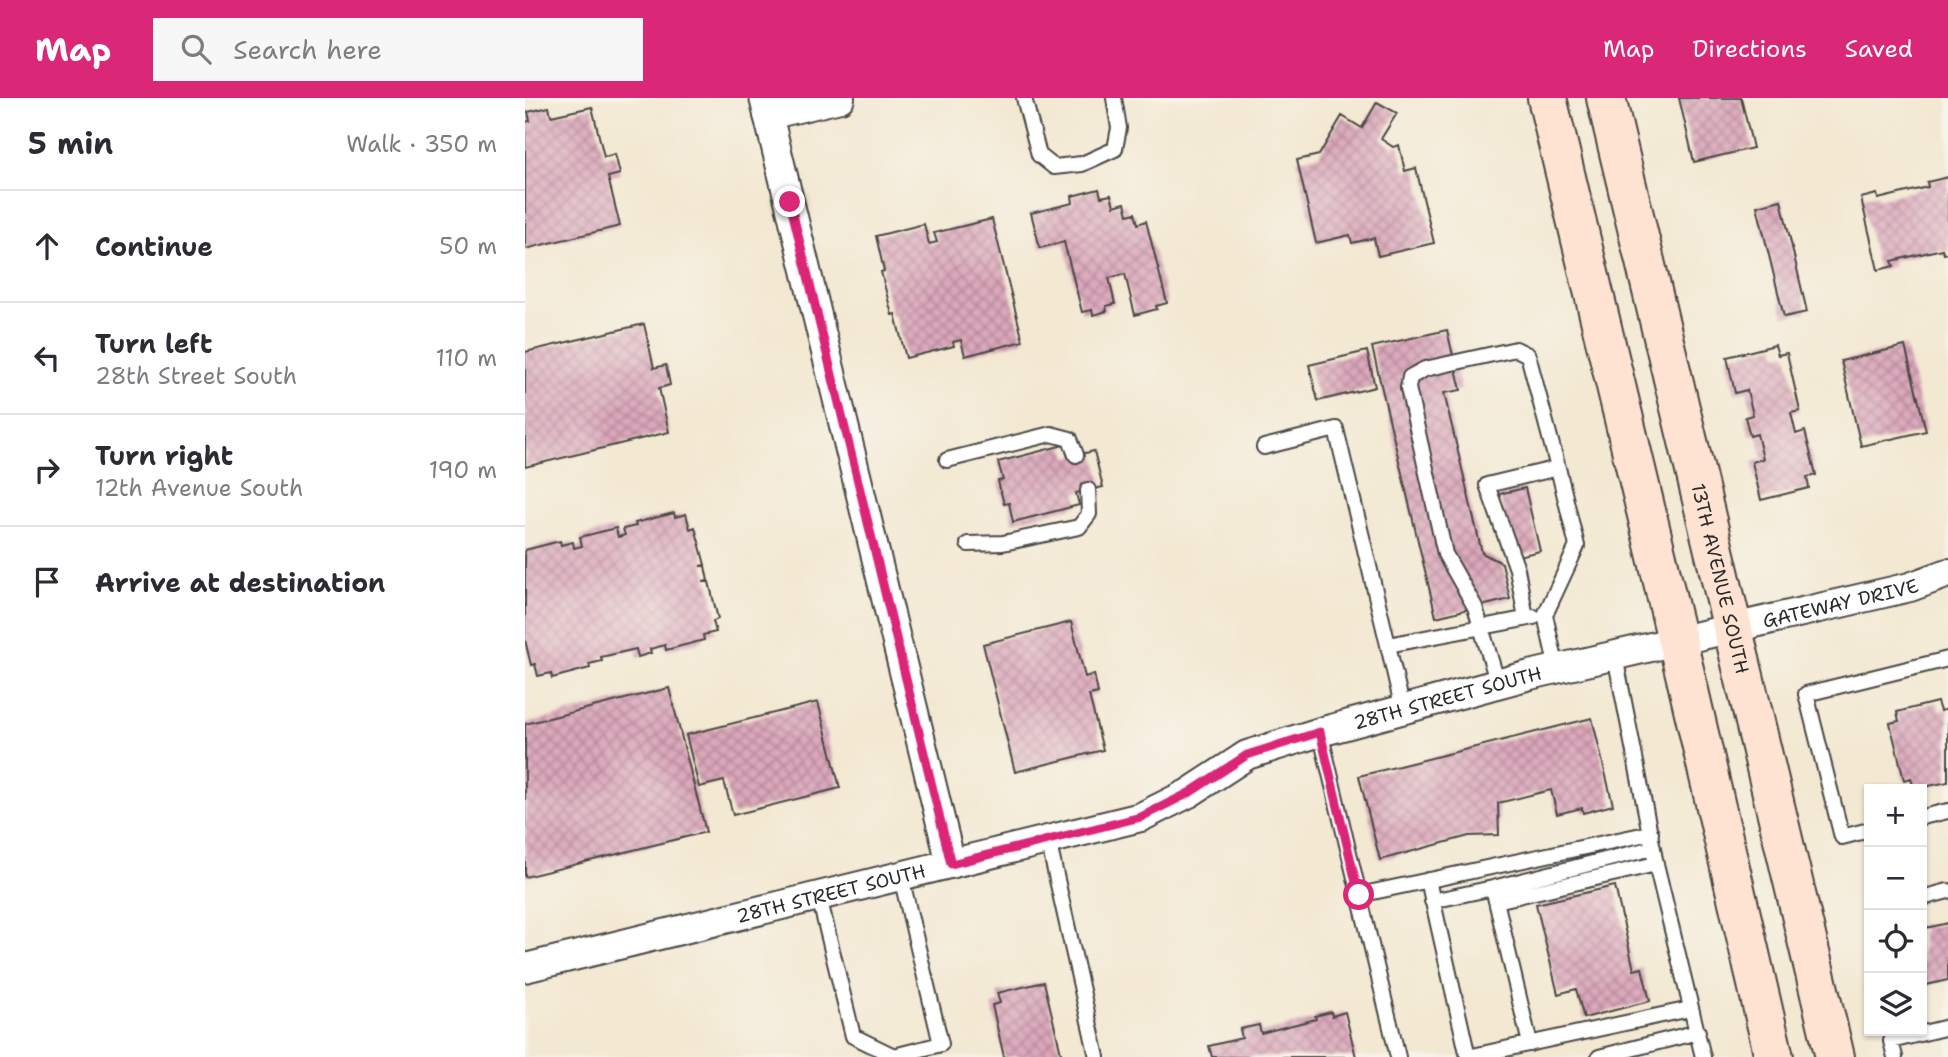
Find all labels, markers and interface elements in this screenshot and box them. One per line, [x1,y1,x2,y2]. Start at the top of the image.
search box [153,18,643,81]
text: Map [35,27,111,72]
icon: search [177,30,215,68]
text: Search here [233,32,382,67]
text: Map [1603,33,1654,65]
text: Directions [1692,33,1807,65]
text: Saved [1845,33,1913,65]
text: 5 min [28,123,113,164]
text: Walk · 350 m [346,129,497,159]
route end [774,186,805,217]
icon: ahead [28,227,66,265]
text: Continue [95,229,213,264]
text: 50 m [439,231,497,261]
text: Turn left [95,326,212,361]
icon: left [28,339,66,377]
text: 110 m [435,343,497,373]
text: 28th Street South [95,361,297,391]
text: Turn right [95,438,233,473]
icon: right [28,451,66,489]
text: 190 m [429,455,497,485]
text: 12th Avenue South [95,473,303,503]
street label: 13TH AVENUE SOUTH [1686,481,1756,676]
icon: arrive [28,563,66,601]
text: Arrive at destination [95,565,385,600]
street label: GATEWAY DRIVE [1760,572,1922,633]
street label: 28TH STREET SOUTH [1351,660,1544,735]
map controls [1864,784,1927,1036]
button: + [1864,784,1927,847]
button: − [1864,847,1927,910]
street label: 28TH STREET SOUTH [734,858,928,928]
route start [1343,879,1374,910]
button: locate [1864,910,1927,973]
button: layers [1864,973,1927,1036]

